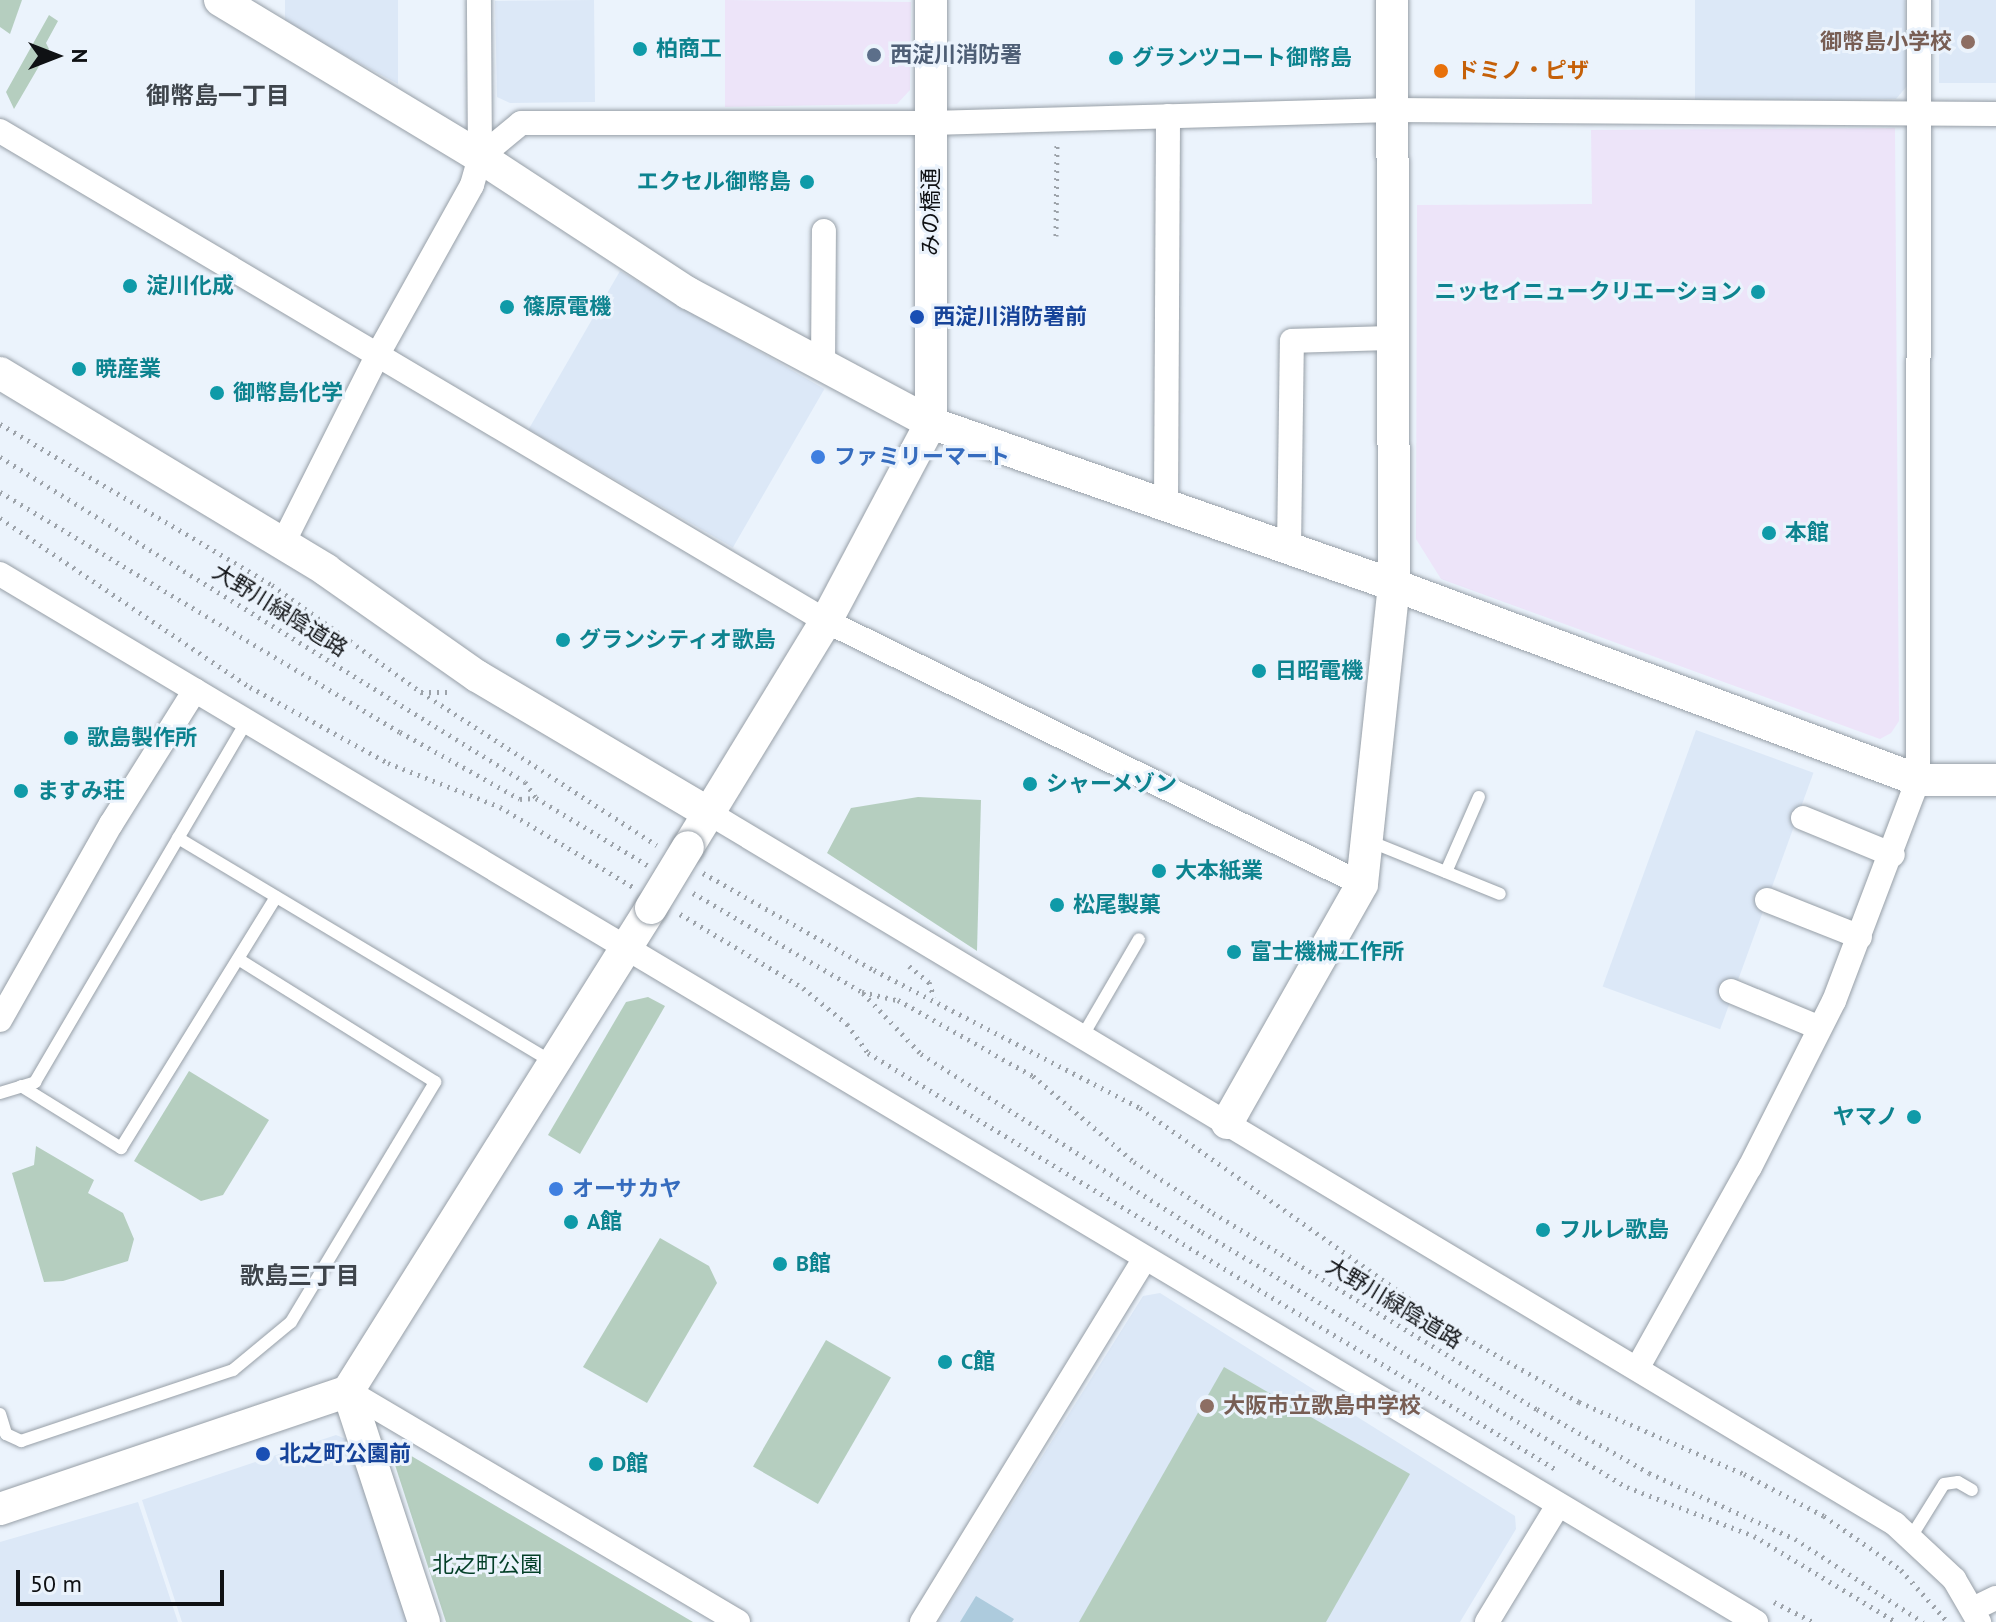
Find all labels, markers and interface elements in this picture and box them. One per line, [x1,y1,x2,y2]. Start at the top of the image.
north arrow [16,16,96,96]
place label: 御幣島小学校 [1820,29,1952,55]
marker: 御幣島小学校 [1959,33,1977,51]
place label: 柏商工 [656,36,722,62]
marker: 柏商工 [631,40,649,58]
place label: 西淀川消防署 [890,42,1022,68]
place label: グランツコート御幣島 [1132,45,1352,71]
marker: 西淀川消防署 [865,46,883,64]
text: N [66,49,94,63]
marker: グランツコート御幣島 [1107,49,1125,67]
place label: ドミノ・ピザ [1457,58,1589,84]
marker: ドミノ・ピザ [1432,62,1450,80]
district label: 御幣島一丁目 [146,82,290,110]
street label: みの橋通 [918,168,944,256]
place label: エクセル御幣島 [637,169,791,195]
marker: エクセル御幣島 [798,173,816,191]
place label: 淀川化成 [146,273,234,299]
marker: 淀川化成 [121,277,139,295]
place label: ニッセイニュークリエーション [1434,279,1742,305]
marker: ニッセイニュークリエーション [1749,283,1767,301]
place label: 篠原電機 [523,294,611,320]
marker: 篠原電機 [498,298,516,316]
place label: 西淀川消防署前 [933,304,1087,330]
marker: 西淀川消防署前 [908,308,926,326]
place label: 暁産業 [95,356,161,382]
marker: 暁産業 [70,360,88,378]
place label: 御幣島化学 [233,380,343,406]
marker: 御幣島化学 [208,384,226,402]
place label: ファミリーマート [834,444,1010,470]
marker: ファミリーマート [809,448,827,466]
place label: 本館 [1785,520,1829,546]
marker: 本館 [1760,524,1778,542]
street label: 大野川緑陰道路 [208,558,352,662]
place label: グランシティオ歌島 [579,627,777,653]
marker: グランシティオ歌島 [554,631,572,649]
place label: 日昭電機 [1275,658,1363,684]
marker: 日昭電機 [1250,662,1268,680]
place label: 歌島製作所 [87,725,197,751]
marker: 歌島製作所 [62,729,80,747]
place label: シャーメゾン [1046,771,1178,797]
marker: シャーメゾン [1021,775,1039,793]
place label: ますみ荘 [37,778,125,804]
marker: ますみ荘 [12,782,30,800]
place label: 大本紙業 [1175,858,1263,884]
marker: 大本紙業 [1150,862,1168,880]
place label: 松尾製菓 [1073,892,1161,918]
marker: 松尾製菓 [1048,896,1066,914]
place label: 富士機械工作所 [1250,939,1404,965]
marker: 富士機械工作所 [1225,943,1243,961]
place label: ヤマノ [1832,1104,1898,1130]
marker: ヤマノ [1905,1108,1923,1126]
place label: オーサカヤ [572,1176,682,1202]
marker: オーサカヤ [547,1180,565,1198]
place label: A館 [587,1209,622,1235]
marker: A館 [562,1213,580,1231]
place label: フルレ歌島 [1559,1217,1669,1243]
marker: フルレ歌島 [1534,1221,1552,1239]
place label: B館 [796,1251,831,1277]
street label: 大野川緑陰道路 [1321,1252,1467,1354]
marker: B館 [771,1255,789,1273]
district label: 歌島三丁目 [240,1262,360,1290]
place label: C館 [961,1349,995,1375]
marker: C館 [936,1353,954,1371]
place label: 大阪市立歌島中学校 [1223,1393,1421,1419]
marker: 大阪市立歌島中学校 [1198,1397,1216,1415]
place label: 北之町公園前 [279,1441,411,1467]
marker: 北之町公園前 [254,1445,272,1463]
place label: D館 [612,1451,648,1477]
marker: D館 [587,1455,605,1473]
park label: 北之町公園 [432,1552,542,1578]
scale bar [20,1554,228,1604]
text: 50 m [30,1568,82,1599]

